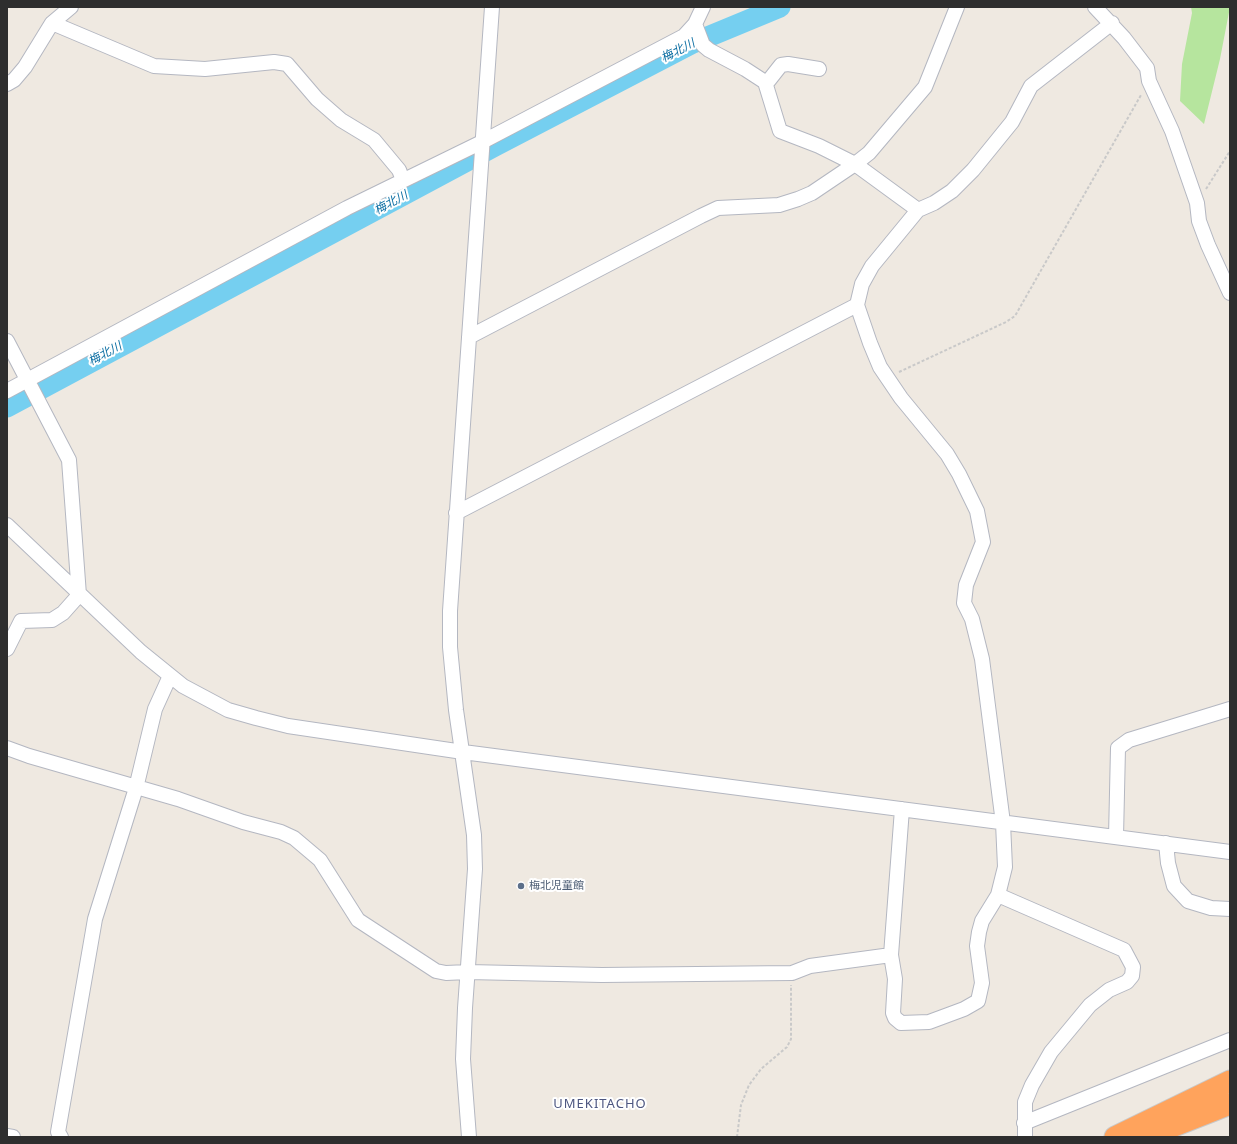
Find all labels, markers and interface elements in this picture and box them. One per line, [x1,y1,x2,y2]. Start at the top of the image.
water label: 梅北川 [659,36,697,66]
water label: 梅北川 [372,188,410,218]
water label: 梅北川 [86,339,124,369]
place label: 梅北児童館 [529,879,584,893]
marker: 梅北児童館 [516,881,526,891]
district label: UMEKITACHO [553,1096,647,1112]

